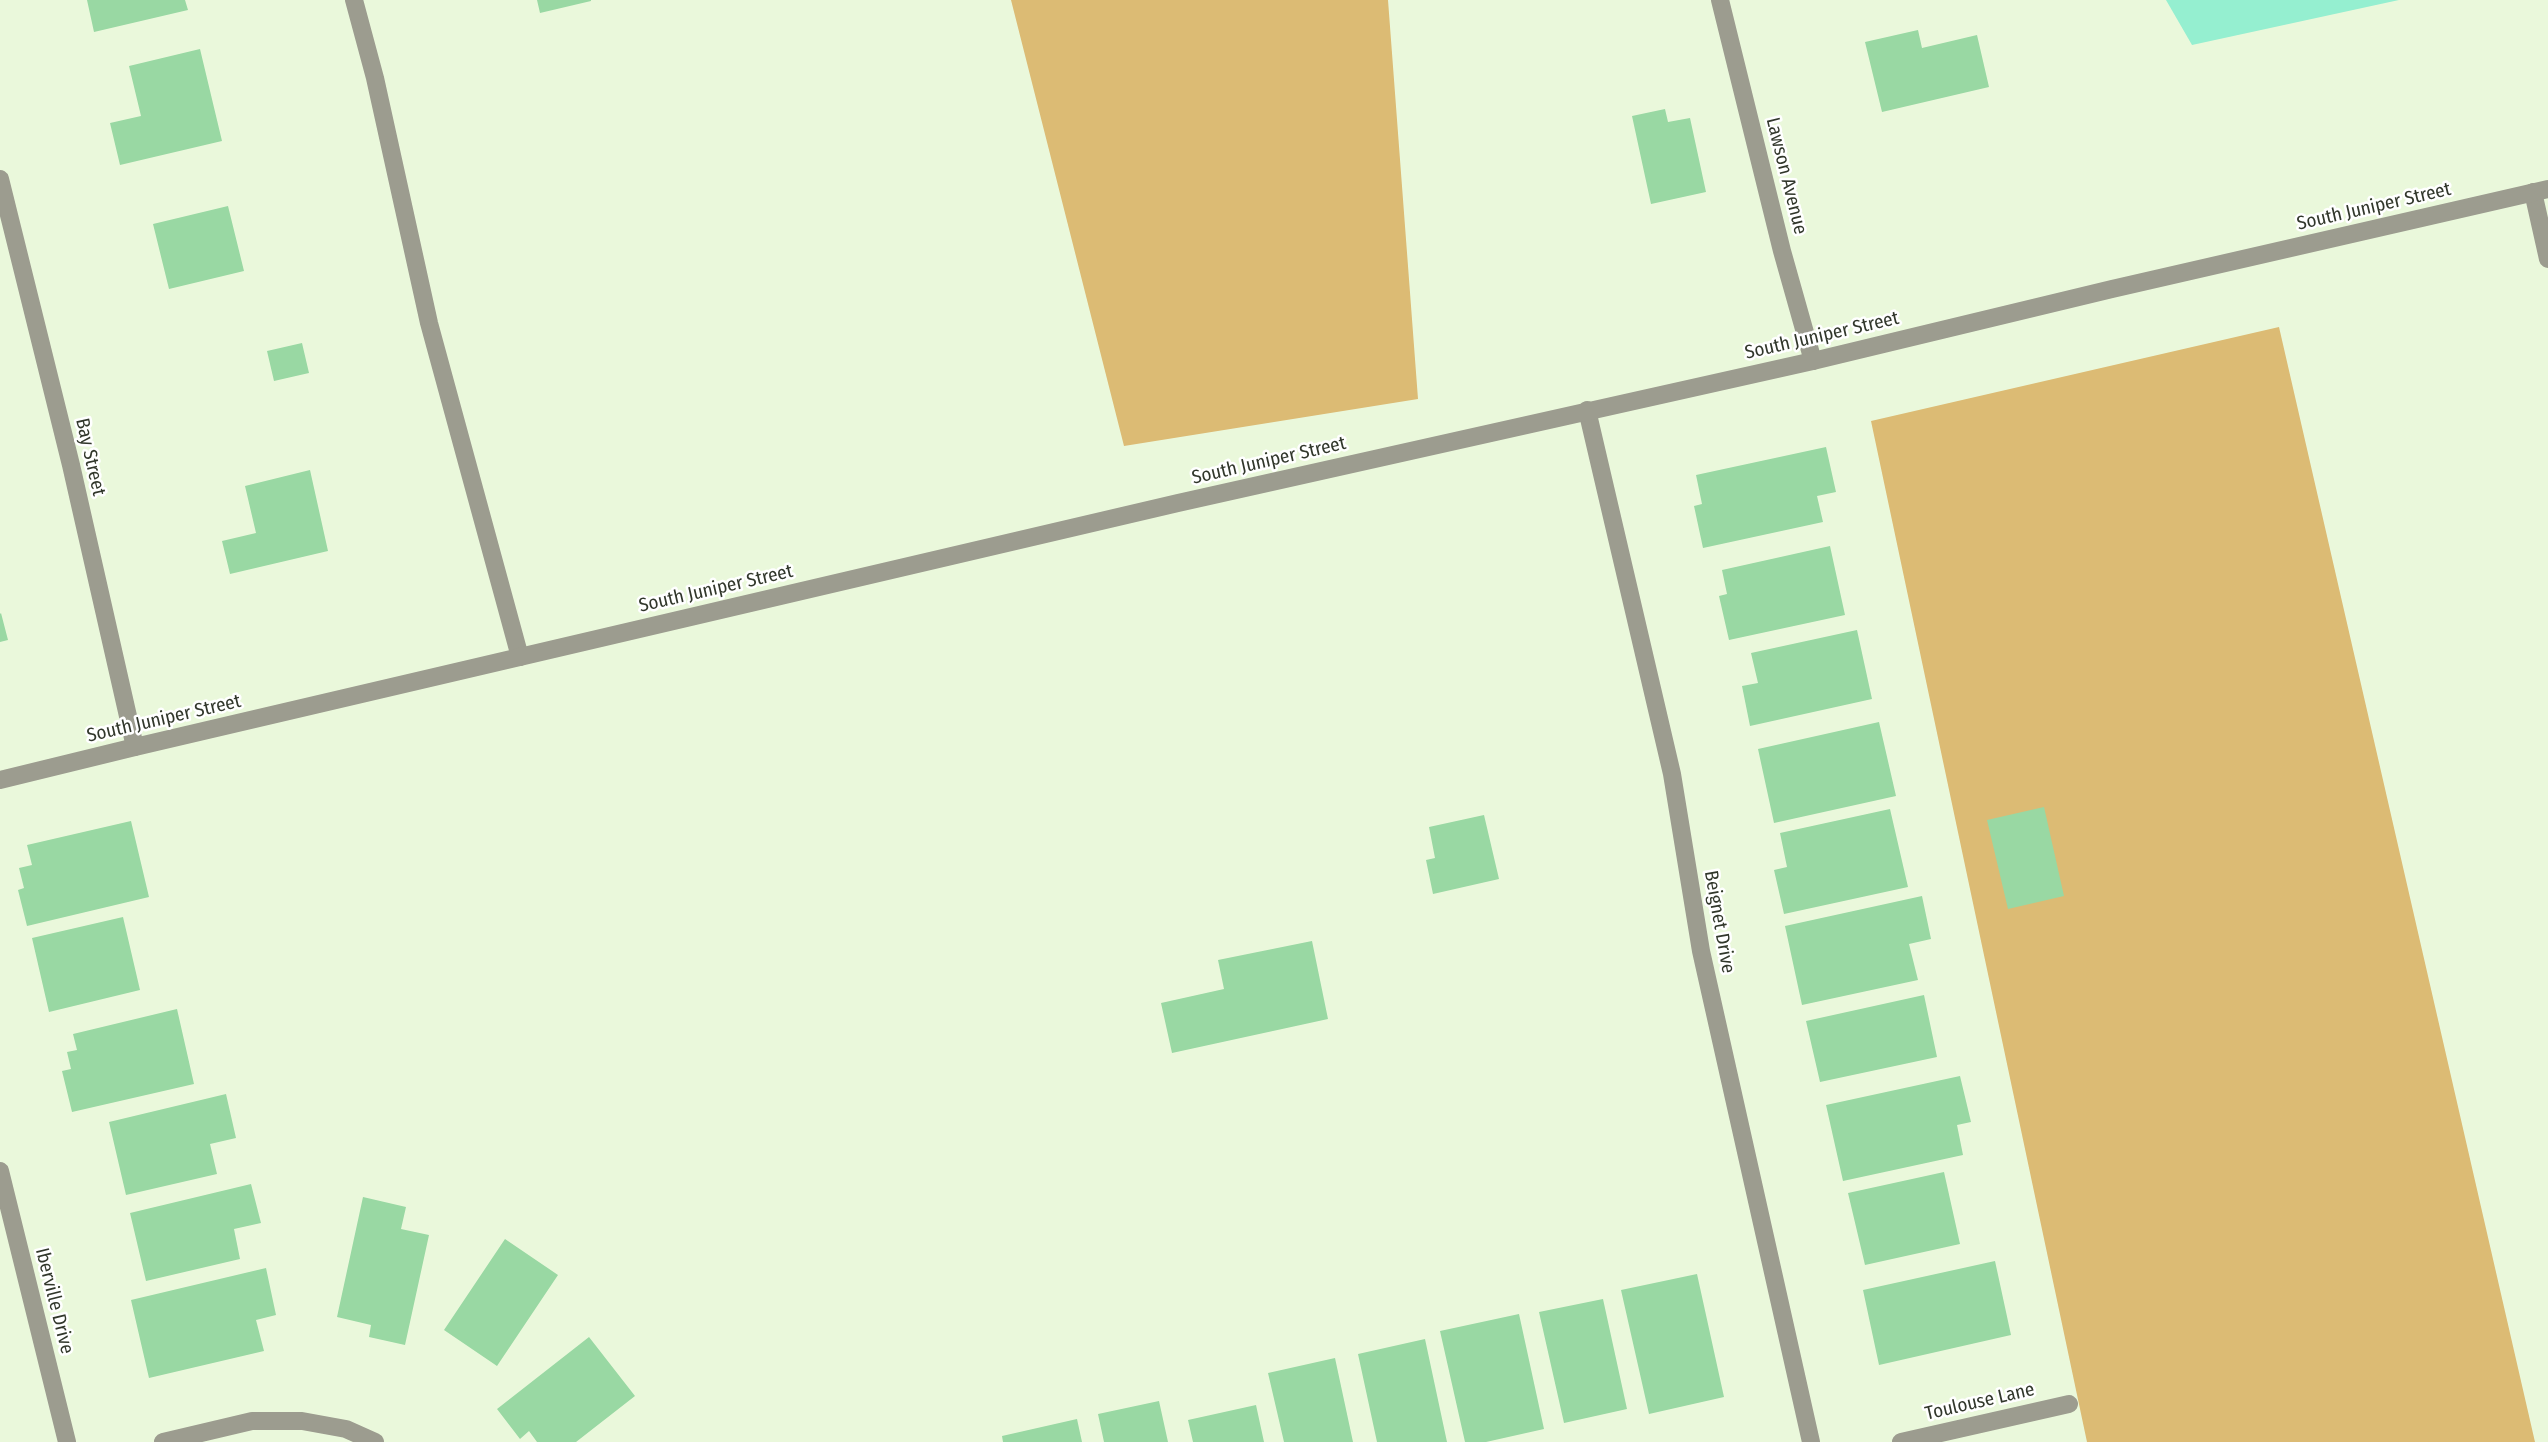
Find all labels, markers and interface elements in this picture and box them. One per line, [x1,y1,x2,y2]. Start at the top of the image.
street label: Lawson Avenue [1760,115,1812,237]
street label: South Juniper Street [2295,178,2453,236]
street label: South Juniper Street [1743,307,1901,365]
street label: Bay Street [70,416,110,498]
street label: South Juniper Street [1190,432,1348,490]
street label: South Juniper Street [637,560,795,618]
street label: South Juniper Street [85,690,243,748]
street label: Beignet Drive [1699,869,1739,975]
street label: Iberville Drive [30,1246,78,1356]
street label: Toulouse Lane [1923,1378,2037,1426]

